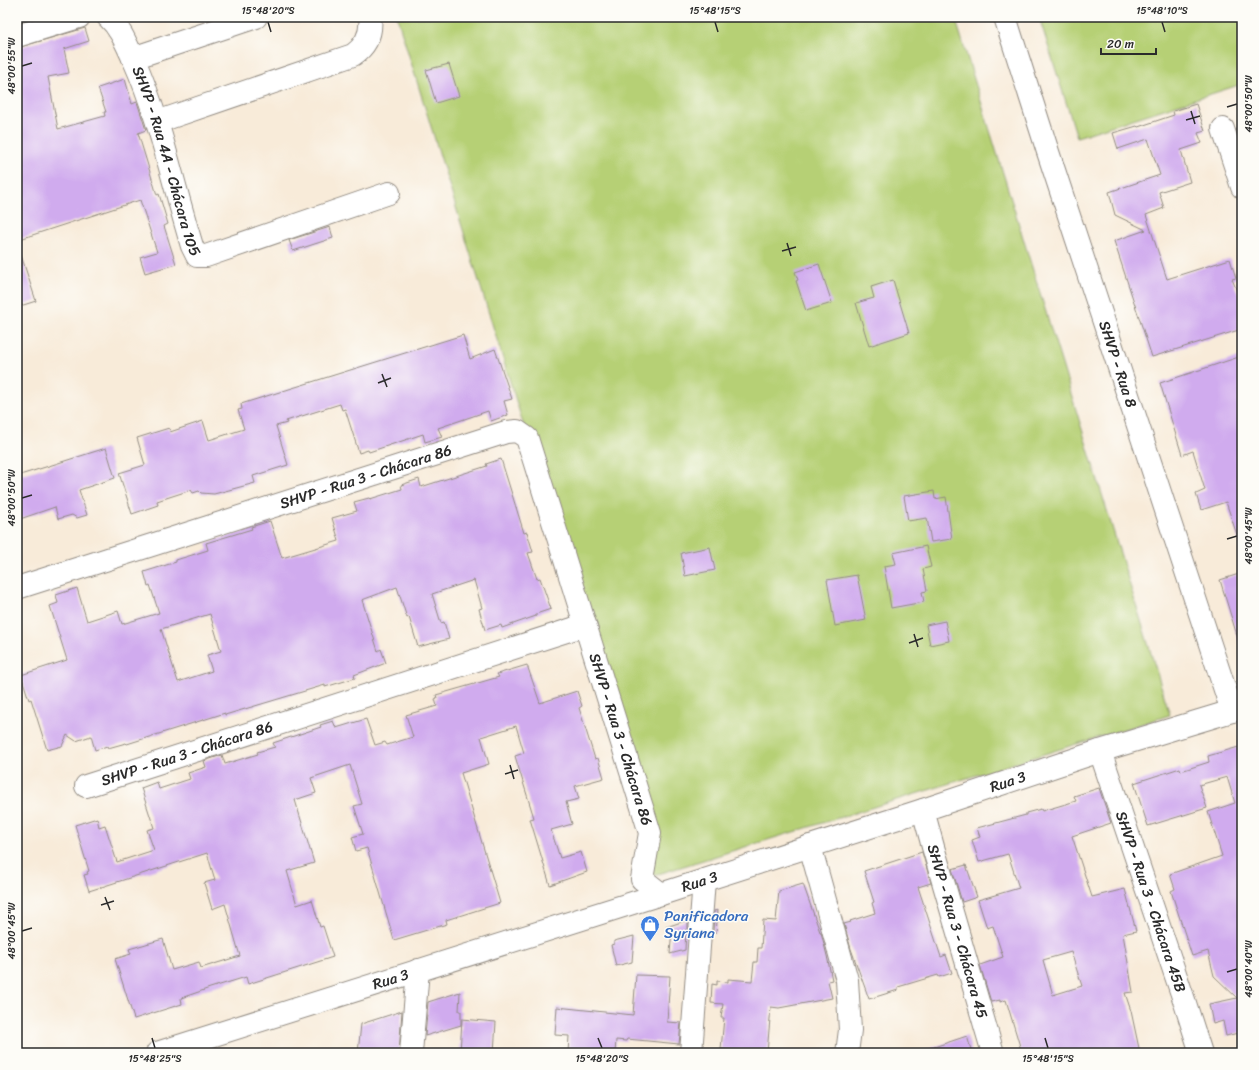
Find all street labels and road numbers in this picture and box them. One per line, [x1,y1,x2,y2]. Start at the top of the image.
street label: SHVP - Rua 4A - Chácara 105 [125,62,208,261]
street label: SHVP - Rua 8 [1091,317,1144,411]
street label: SHVP - Rua 3 - Chácara 86 [276,437,455,516]
street label: SHVP - Rua 3 - Chácara 86 [582,650,660,829]
street label: SHVP - Rua 3 - Chácara 86 [97,714,276,793]
street label: Rua 3 [986,764,1029,800]
street label: SHVP - Rua 3 - Chácara 45B [1108,808,1194,996]
street label: SHVP - Rua 3 - Chácara 45 [920,841,995,1021]
street label: Rua 3 [678,864,721,900]
street label: Rua 3 [369,961,412,997]

